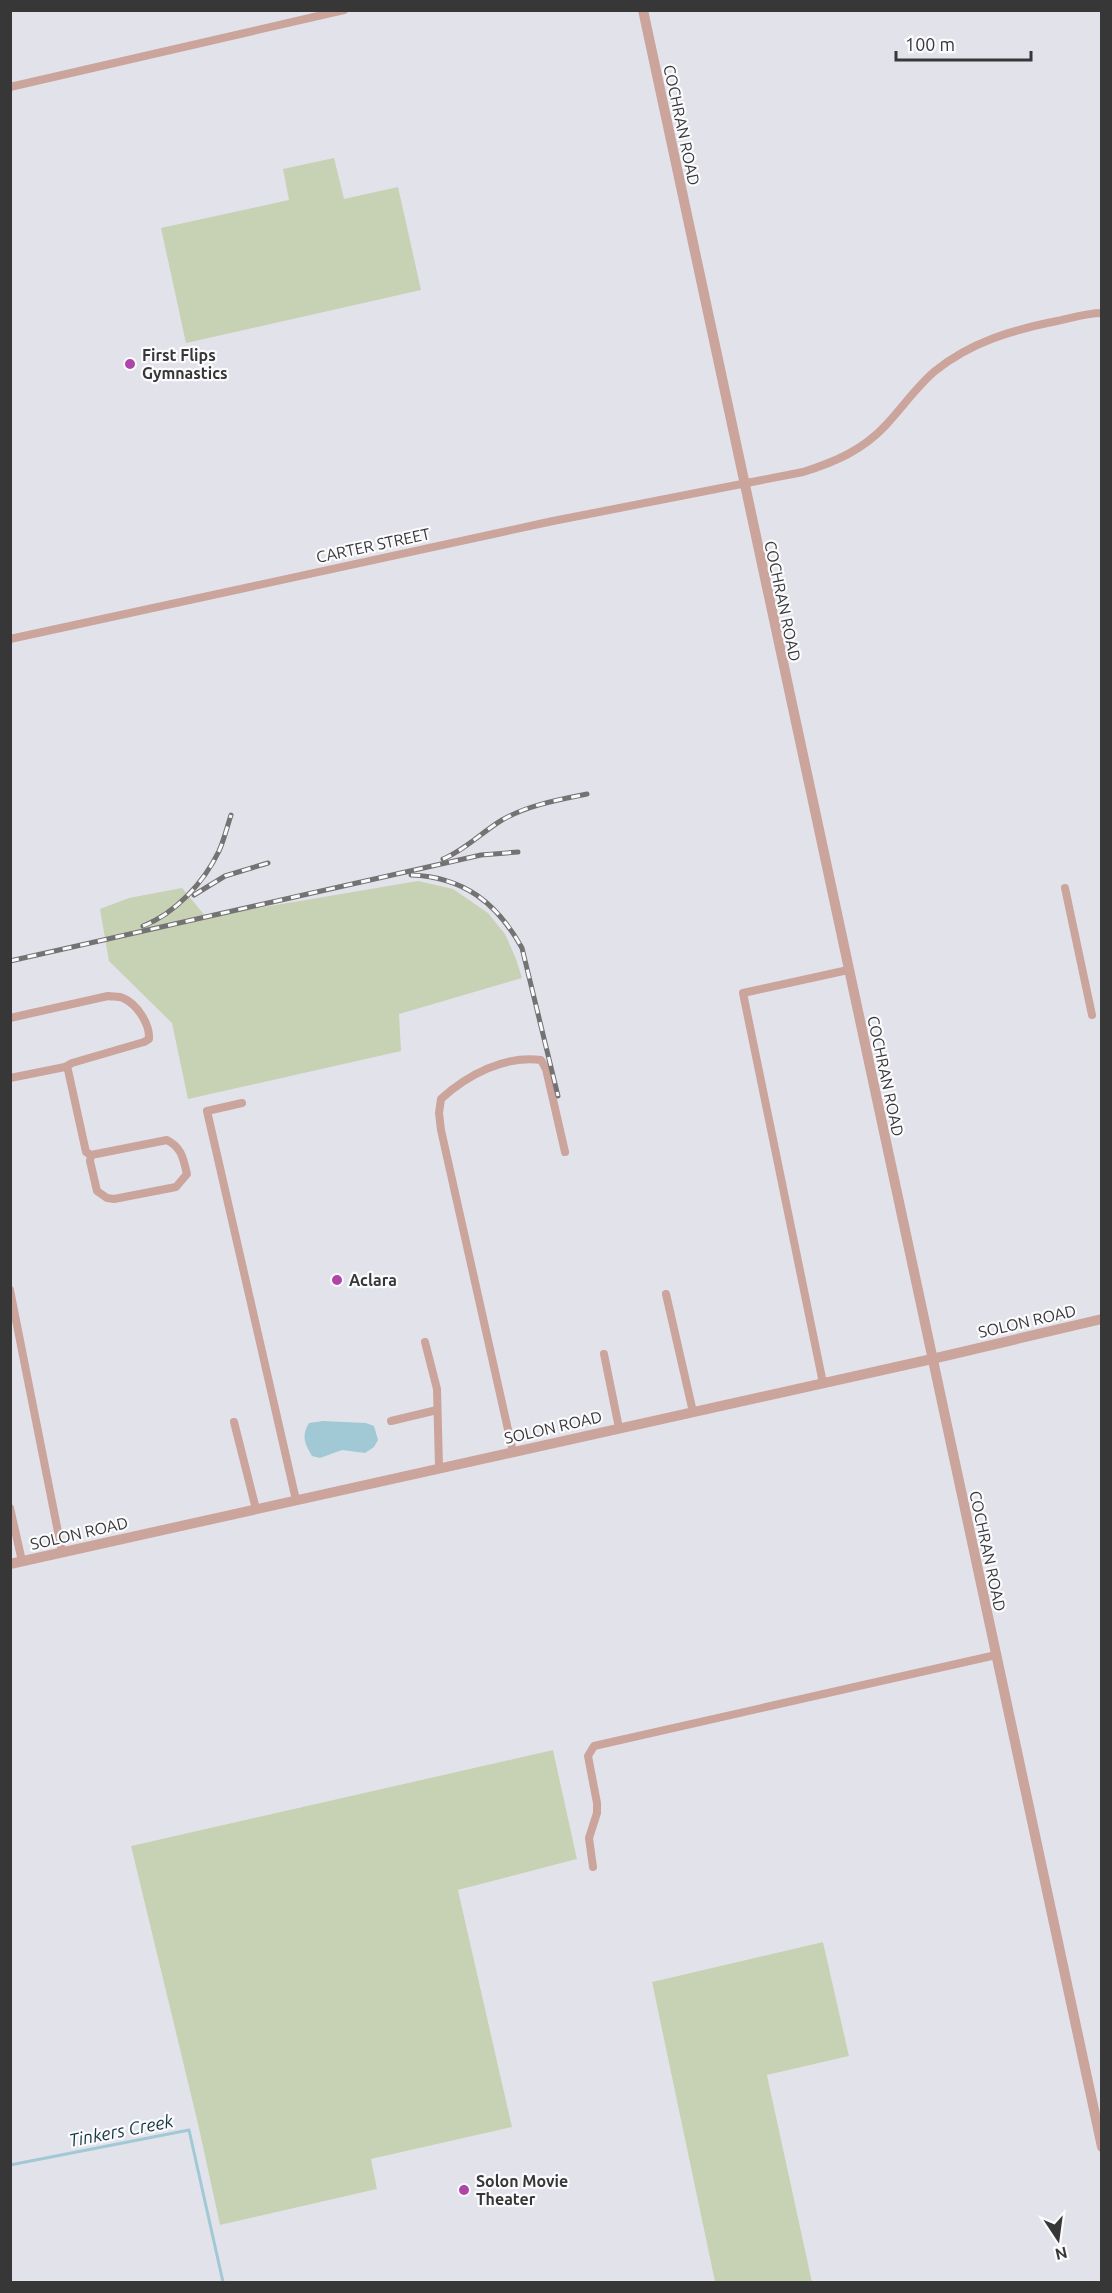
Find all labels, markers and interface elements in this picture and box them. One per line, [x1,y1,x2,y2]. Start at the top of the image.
scale bar [896,24,1031,62]
text: 100 m [905,34,955,54]
street label: COCHRAN ROAD [660,63,704,187]
place label: First Flips Gymnastics [142,346,228,382]
marker: First Flips Gymnastics [123,357,137,371]
street label: CARTER STREET [314,524,432,566]
street label: COCHRAN ROAD [761,539,805,663]
street label: COCHRAN ROAD [864,1014,908,1138]
place label: Aclara [349,1271,397,1289]
marker: Aclara [330,1273,344,1287]
street label: SOLON ROAD [976,1301,1078,1341]
street label: SOLON ROAD [502,1407,604,1447]
street label: COCHRAN ROAD [966,1489,1010,1613]
street label: SOLON ROAD [28,1513,130,1553]
water label: Tinkers Creek [67,2110,176,2150]
place label: Solon Movie Theater [476,2172,568,2208]
marker: Solon Movie Theater [457,2183,471,2197]
north arrow [1028,2209,1088,2269]
text: N [1054,2244,1069,2264]

